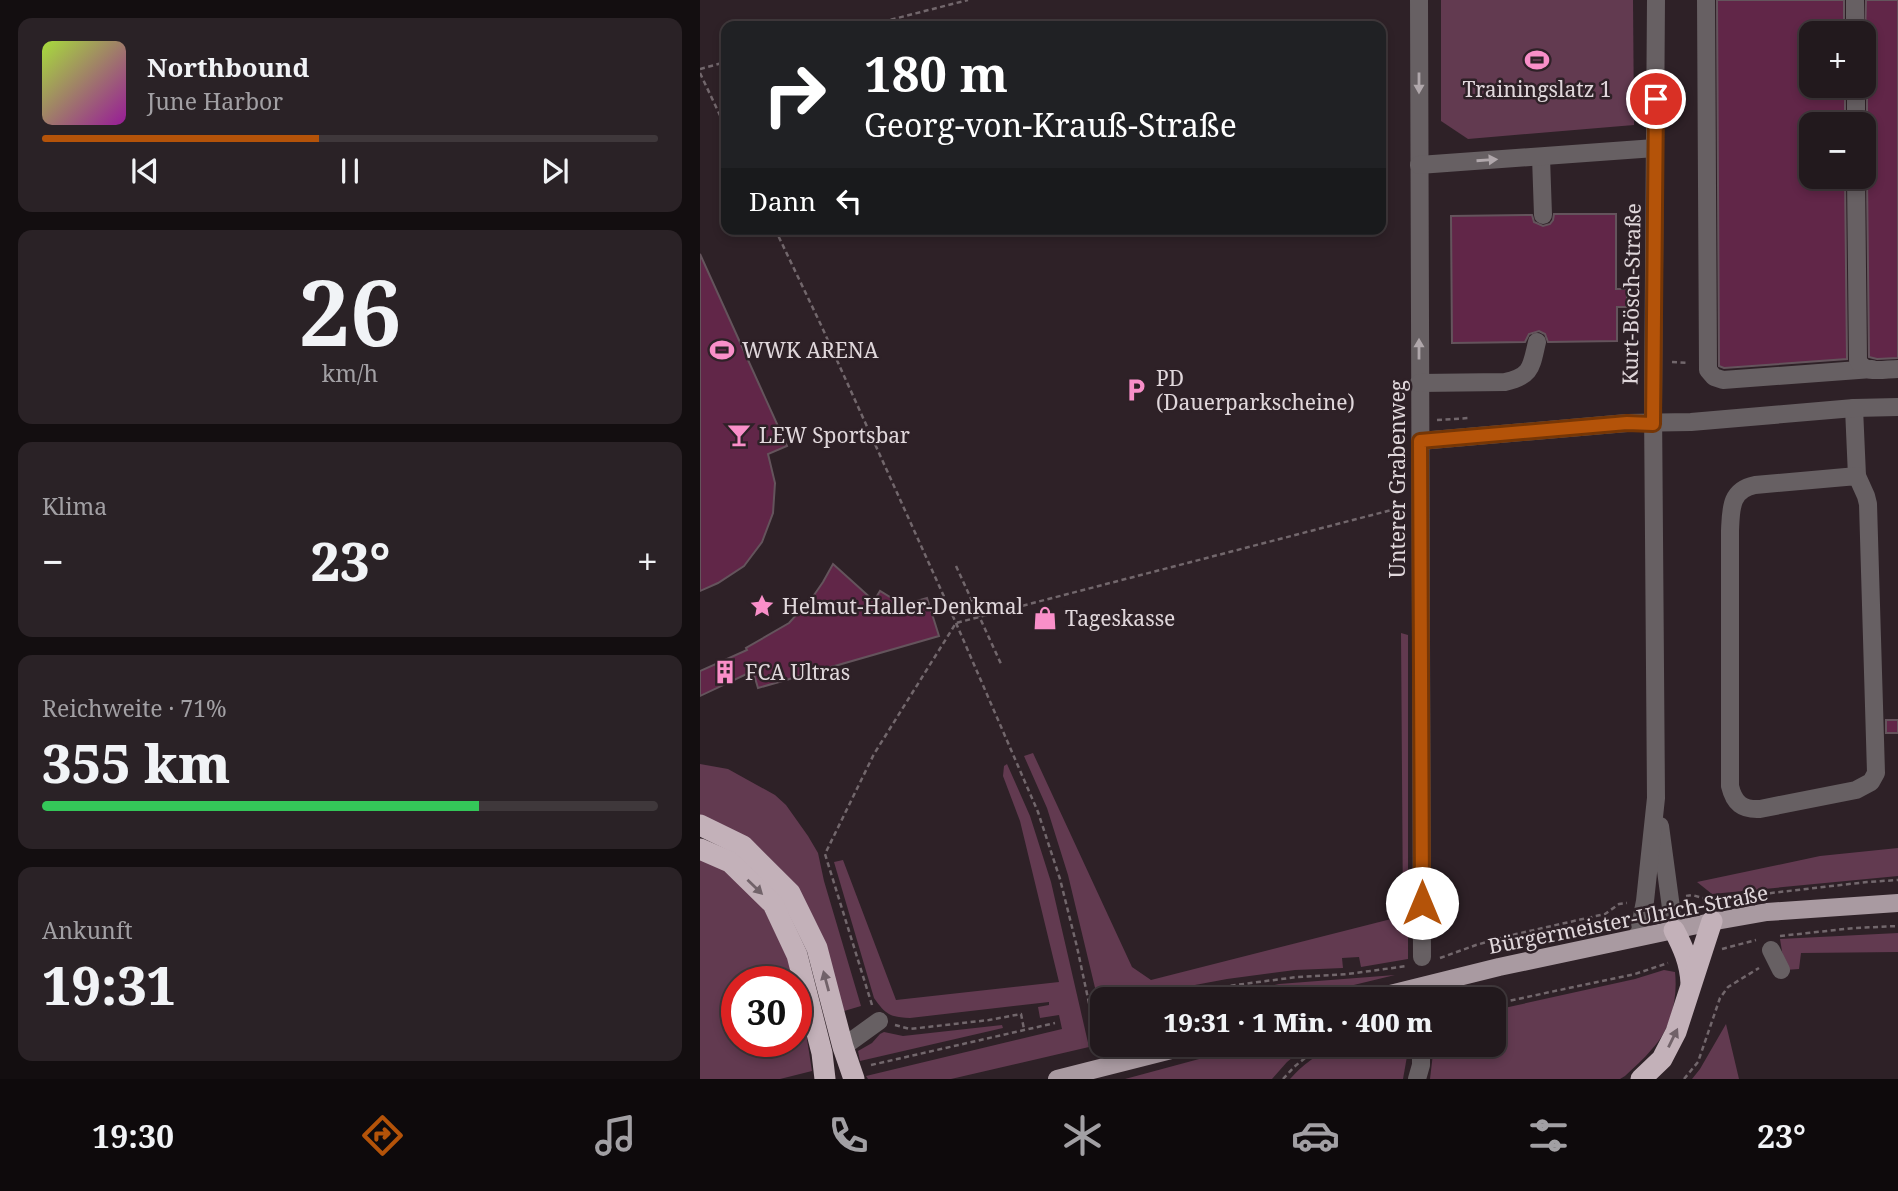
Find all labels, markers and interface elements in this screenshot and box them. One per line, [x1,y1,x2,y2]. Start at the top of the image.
map controls [1799,21,1876,189]
button: + [1799,21,1876,98]
text: 180 m [864,40,1008,106]
sports icon: Trainingslatz 1 [1523,46,1551,74]
text: Northbound [147,49,309,85]
icon: right [749,49,840,140]
pin [1626,69,1686,129]
one-way arrow [1413,72,1425,94]
place label: Trainingslatz 1 [1462,75,1612,103]
icon: arrive [1637,80,1675,118]
text: June Harbor [147,85,283,117]
text: Georg-von-Krauß-Straße [864,103,1237,146]
button: − [1799,112,1876,189]
icon: previous [126,152,164,190]
icon: pause [331,152,369,190]
icon: next [536,152,574,190]
one-way arrow [1476,154,1498,165]
icon: left [830,182,868,220]
text: Dann [749,183,816,219]
street label: Kurt-Bösch-Straße [1615,203,1647,385]
text: 26 [299,249,401,373]
sports icon: WWK ARENA [708,336,736,364]
place label: WWK ARENA [742,336,879,364]
one-way arrow [1413,337,1425,359]
text: km/h [322,357,378,389]
place label: PD (Dauerparkscheine) [1156,364,1355,416]
parking icon: PD (Dauerparkscheine) [1122,376,1150,404]
street label: Unterer Grabenweg [1383,379,1411,578]
bar icon: LEW Sportsbar [725,421,753,449]
place label: LEW Sportsbar [759,421,910,449]
text: Klima [42,490,107,522]
text: 23° [310,525,390,596]
text: − [42,535,64,587]
text: + [637,535,658,587]
place icon: Helmut-Haller-Denkmal [748,592,776,620]
place label: Helmut-Haller-Denkmal [782,592,1024,620]
shop icon: Tageskasse [1031,604,1059,632]
place label: Tageskasse [1065,604,1175,632]
building icon: FCA Ultras [711,658,739,686]
place label: FCA Ultras [745,658,850,686]
text: Reichweite · 71% [42,692,227,724]
text: 355 km [42,727,230,798]
position arrow [1385,866,1459,940]
street label: Bürgermeister-Ulrich-Straße [1485,878,1771,960]
one-way arrow [747,879,764,896]
text: Ankunft [42,914,133,946]
text: 19:31 [42,949,176,1020]
speed limit sign: 30 [721,966,812,1057]
one-way arrow [820,970,830,991]
text: 19:31 · 1 Min. · 400 m [1164,1004,1432,1040]
one-way arrow [1667,1028,1678,1048]
icon: directions [358,1111,407,1160]
icon: music [591,1111,640,1160]
icon: phone [824,1111,873,1160]
icon: climate [1058,1111,1107,1160]
icon: car [1291,1111,1340,1160]
icon: filters [1524,1111,1573,1160]
text: 19:30 [92,1114,174,1157]
text: 23° [1757,1114,1806,1157]

